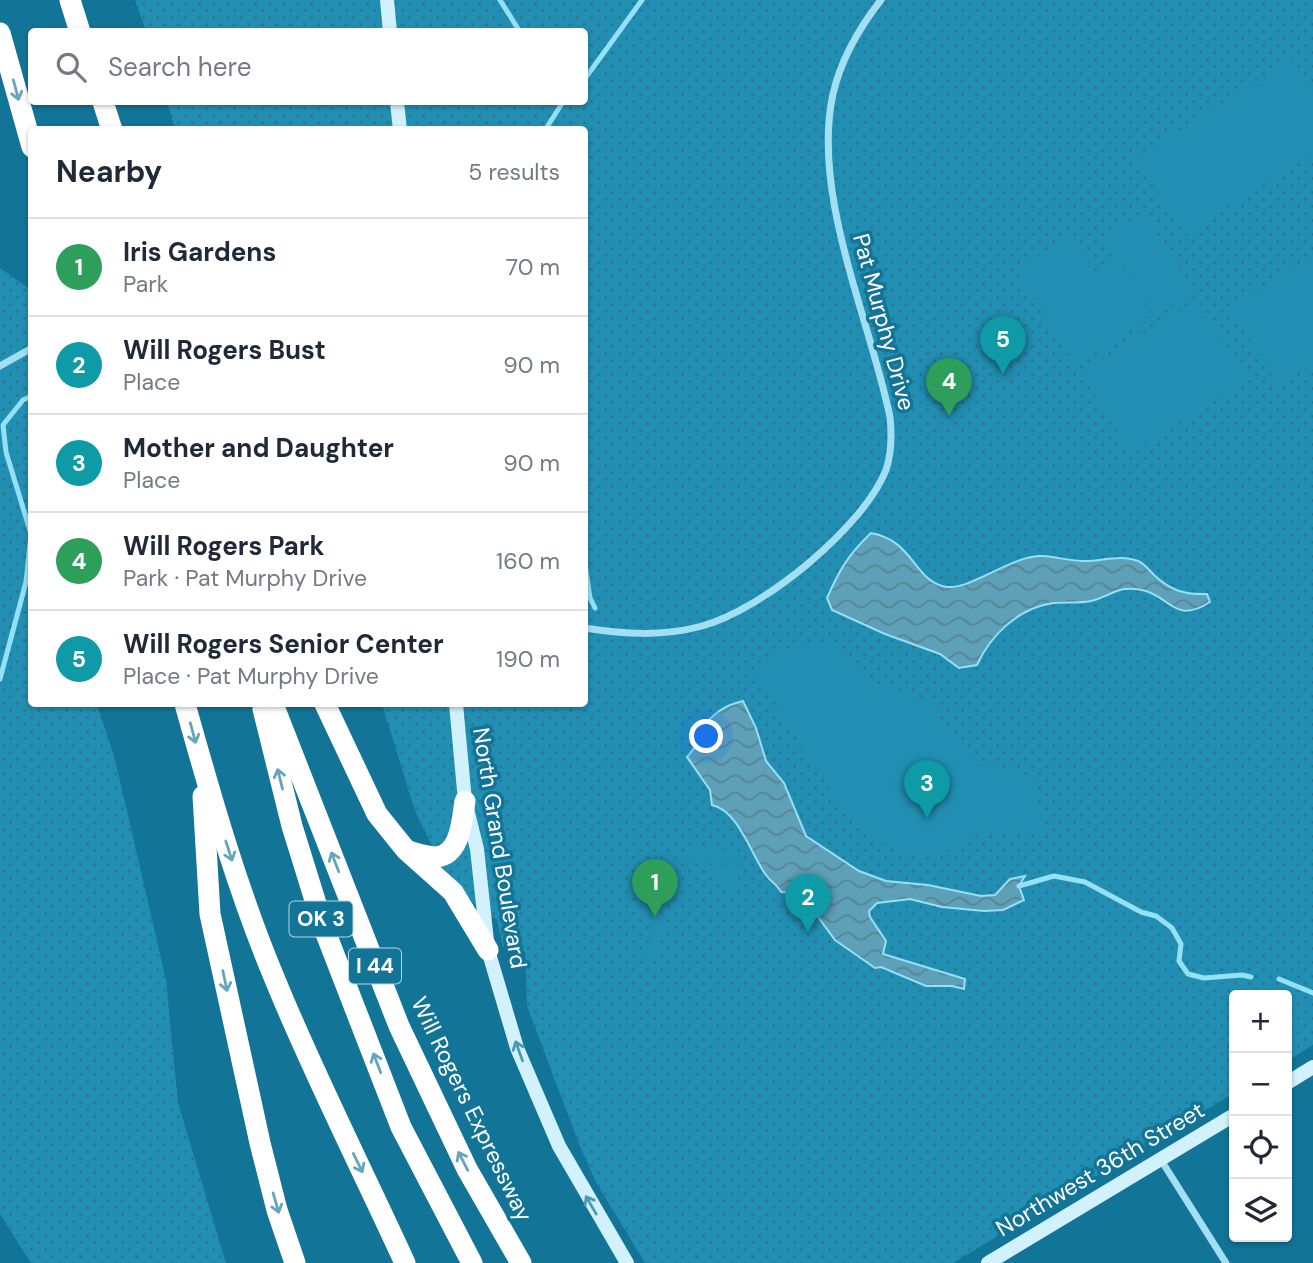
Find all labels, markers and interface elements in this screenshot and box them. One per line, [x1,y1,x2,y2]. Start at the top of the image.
search box [28,28,588,105]
icon: search [52,48,90,86]
text: Search here [108,50,251,84]
one-way arrow [10,79,23,101]
text: Nearby [56,152,162,191]
text: 5 results [468,157,560,187]
street label: Pat Murphy Drive [846,230,922,414]
text: Iris Gardens [123,235,276,269]
text: 1 [75,252,83,282]
text: 70 m [506,252,560,282]
text: Park [123,269,168,299]
pin: 5 [980,316,1026,374]
text: Will Rogers Bust [123,333,326,367]
text: 2 [72,350,86,380]
text: 90 m [503,350,560,380]
pin: 4 [926,358,972,416]
text: Place [123,367,180,397]
text: Mother and Daughter [123,431,394,465]
text: 3 [72,448,86,478]
text: 90 m [503,448,560,478]
text: Place [123,465,180,495]
text: Will Rogers Park [123,529,324,563]
text: 4 [72,546,86,576]
text: 160 m [496,546,560,576]
text: Park · Pat Murphy Drive [123,563,367,593]
text: Will Rogers Senior Center [123,627,444,661]
text: 5 [72,644,86,674]
text: 190 m [496,644,560,674]
text: Place · Pat Murphy Drive [123,661,379,691]
your location [689,719,723,753]
one-way arrow [187,721,200,744]
street label: North Grand Boulevard [466,725,534,971]
pin: 3 [904,760,950,818]
one-way arrow [273,768,286,791]
one-way arrow [224,839,237,861]
one-way arrow [327,852,340,874]
pin: 1 [632,859,678,917]
pin: 2 [785,874,831,932]
road number: OK 3 [290,902,352,936]
road number: I 44 [349,948,401,984]
one-way arrow [218,969,232,992]
map controls [1229,990,1292,1242]
button: + [1229,990,1292,1053]
street label: Will Rogers Expressway [404,992,540,1227]
one-way arrow [512,1040,524,1062]
one-way arrow [370,1053,383,1075]
button: − [1229,1053,1292,1116]
street label: Northwest 36th Street [990,1095,1210,1243]
button: locate [1229,1116,1292,1179]
one-way arrow [456,1151,470,1172]
one-way arrow [351,1152,365,1173]
button: layers [1229,1179,1292,1242]
one-way arrow [270,1191,283,1214]
one-way arrow [584,1195,598,1215]

